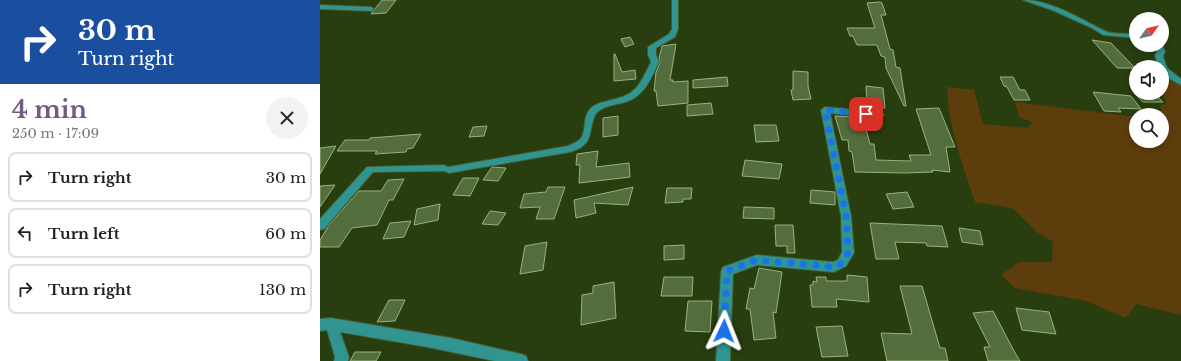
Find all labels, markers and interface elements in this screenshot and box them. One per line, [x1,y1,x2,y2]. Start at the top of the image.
north arrow [1129,12,1169,52]
map controls [1129,12,1169,148]
text: 30 m [78,13,155,48]
icon: right [12,16,64,68]
text: Turn right [78,48,174,70]
button: sound [1129,60,1169,100]
text: 4 min [12,95,87,124]
button: close [266,97,308,139]
pin [849,97,883,131]
icon: arrive [855,103,877,125]
button: search [1129,108,1169,148]
text: 250 m · 17:09 [12,125,99,142]
icon: right [14,166,36,188]
text: Turn right [48,168,131,187]
text: 30 m [266,168,306,187]
icon: left [14,222,36,244]
text: Turn left [48,224,119,243]
text: 60 m [265,224,306,243]
icon: right [14,278,36,300]
text: Turn right [48,280,131,299]
text: 130 m [259,280,306,299]
position arrow [703,310,745,352]

